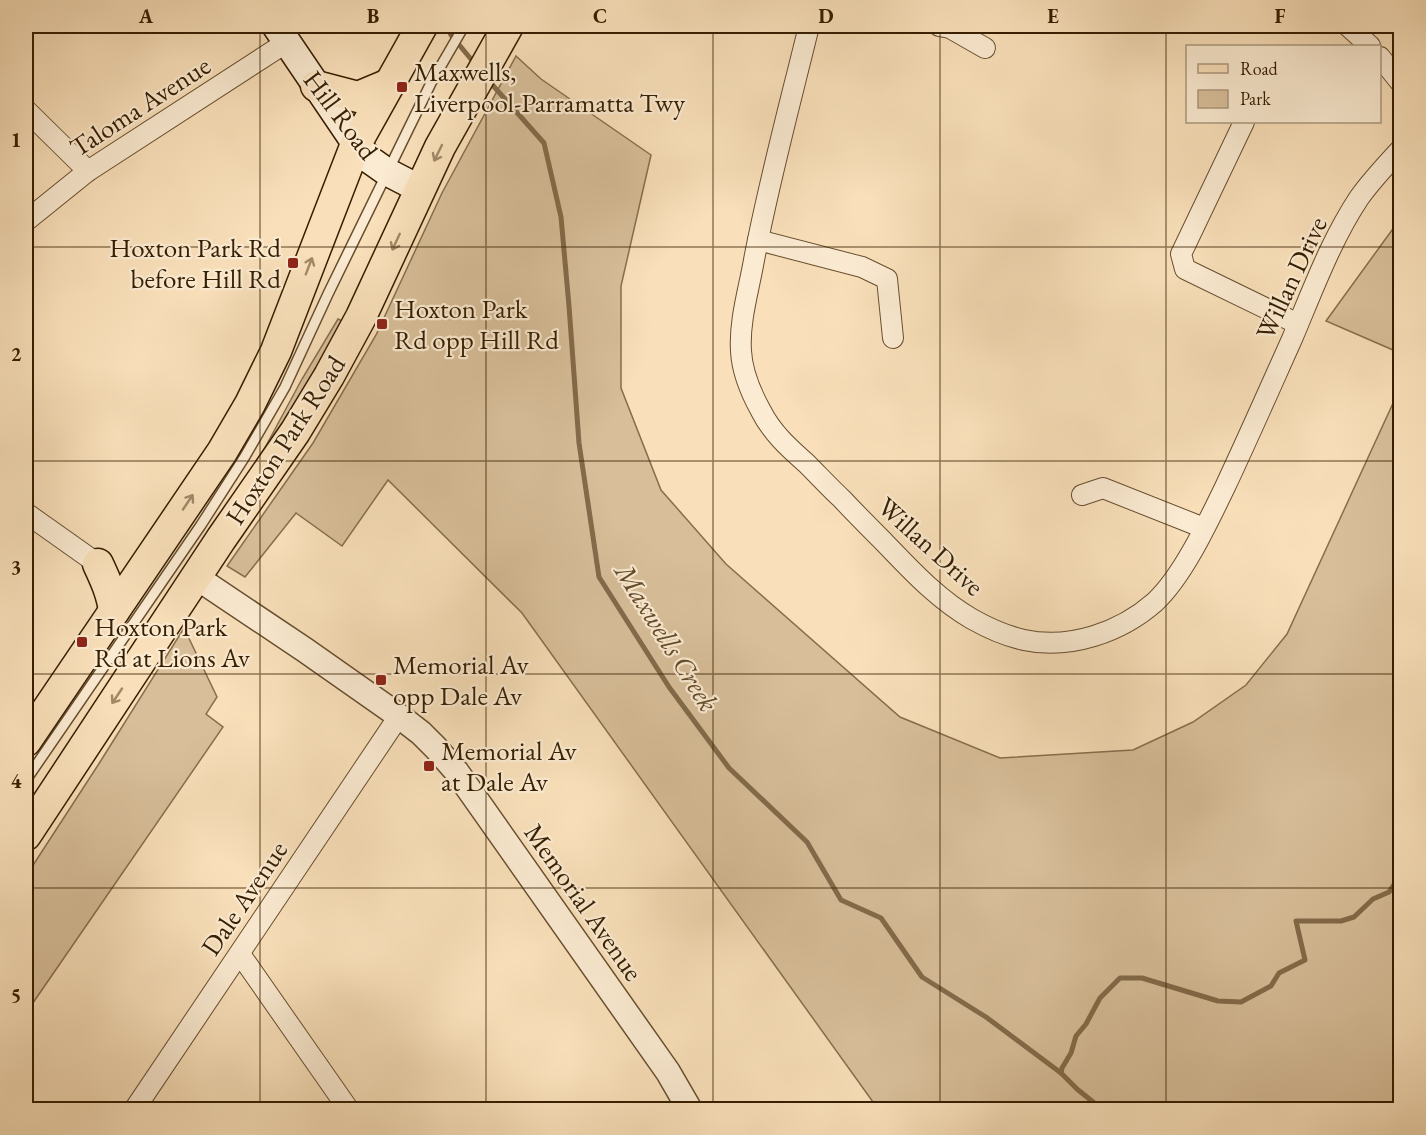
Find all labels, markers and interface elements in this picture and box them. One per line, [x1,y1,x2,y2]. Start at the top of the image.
text: A [138,3,154,29]
text: B [367,3,379,29]
text: C [593,3,607,29]
text: D [818,3,834,29]
text: E [1047,3,1059,29]
text: F [1275,3,1286,29]
legend [1186,45,1381,123]
street label: Taloma Avenue [63,48,217,164]
place label: Maxwells, Liverpool-Parramatta Twy [414,54,685,120]
text: Road [1240,57,1279,80]
street label: Hill Road [296,63,386,167]
marker: Maxwells, Liverpool-Parramatta Twy [395,80,409,94]
text: Park [1240,87,1271,110]
text: 1 [11,127,21,153]
one-way arrow [431,143,443,161]
street label: Willan Drive [1247,211,1335,345]
place label: Hoxton Park Rd before Hill Rd [109,230,281,296]
one-way arrow [389,233,401,251]
marker: Hoxton Park Rd before Hill Rd [286,256,300,270]
one-way arrow [304,257,315,276]
place label: Hoxton Park Rd opp Hill Rd [394,291,559,357]
marker: Hoxton Park Rd opp Hill Rd [375,317,389,331]
text: 2 [11,341,22,367]
street label: Hoxton Park Road [217,348,353,531]
street label: Willan Drive [870,489,992,603]
one-way arrow [182,494,194,511]
text: 3 [11,554,21,580]
water label: Maxwells Creek [606,554,727,718]
place label: Hoxton Park Rd at Lions Av [94,609,250,675]
marker: Hoxton Park Rd at Lions Av [75,635,89,649]
place label: Memorial Av opp Dale Av [393,647,529,713]
marker: Memorial Av opp Dale Av [374,673,388,687]
one-way arrow [111,687,123,704]
place label: Memorial Av at Dale Av [441,733,577,799]
marker: Memorial Av at Dale Av [422,759,436,773]
text: 4 [11,768,22,794]
street label: Memorial Avenue [517,816,651,988]
street label: Dale Avenue [193,834,295,962]
text: 5 [11,982,21,1008]

